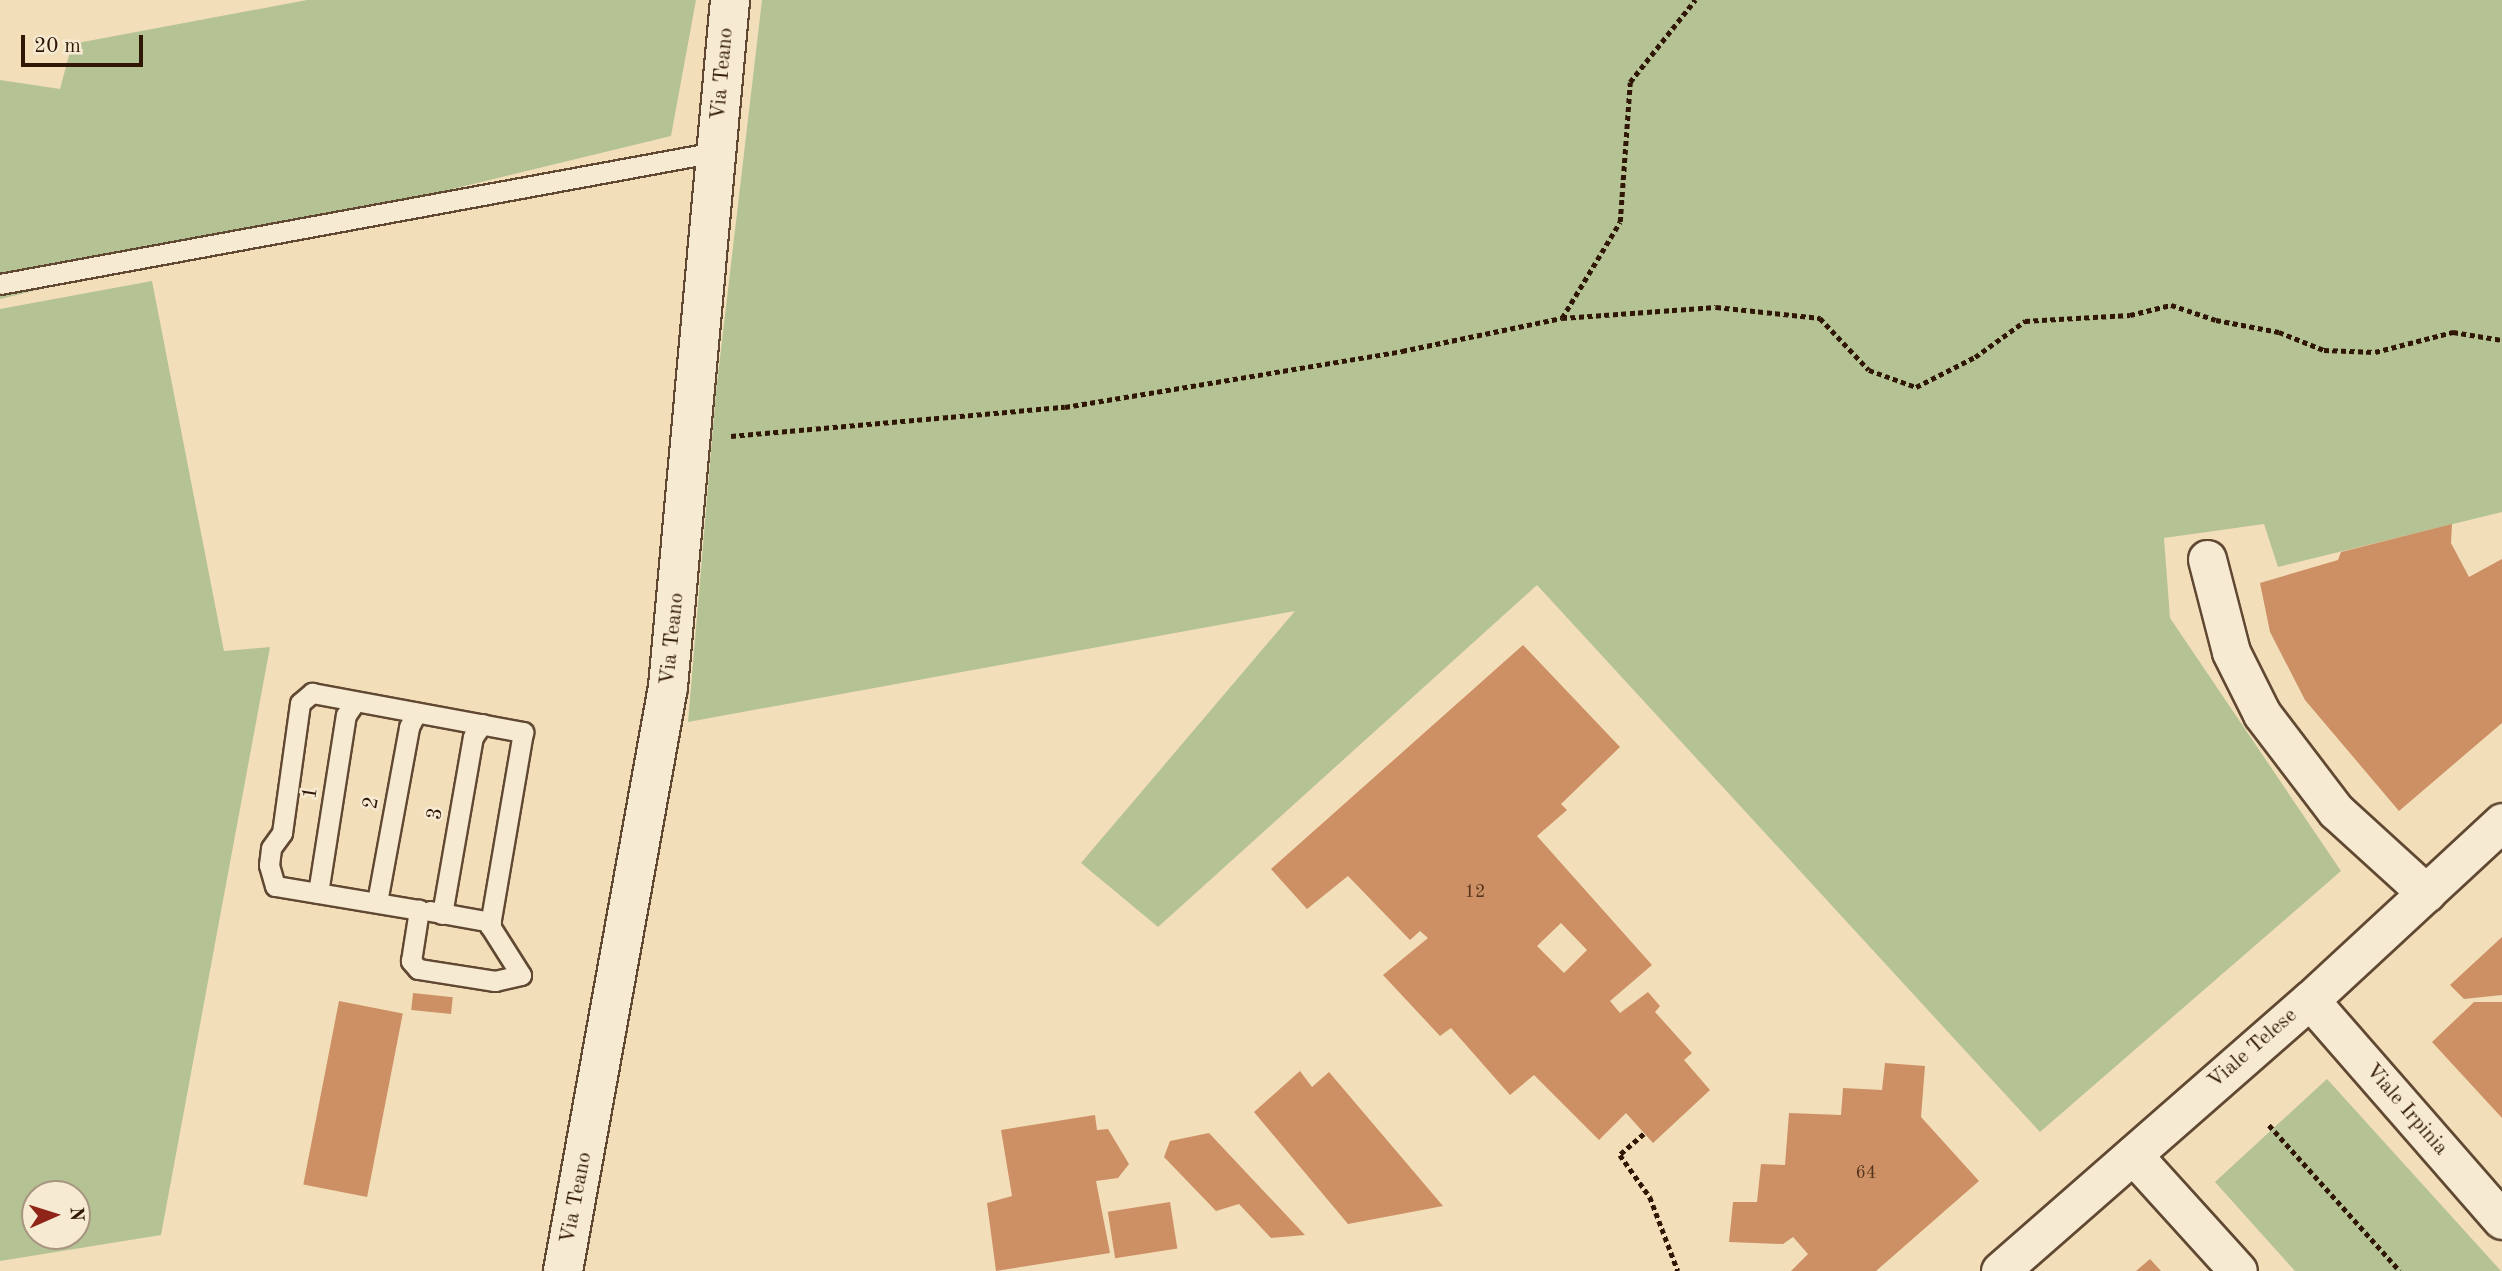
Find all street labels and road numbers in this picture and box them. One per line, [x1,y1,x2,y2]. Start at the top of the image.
street label: Via Teano [706,27,740,121]
street label: Via Teano [656,592,690,686]
street label: 1 [298,785,324,801]
street label: 2 [358,795,386,811]
street label: 3 [423,806,449,822]
street label: Viale Telese [2203,1003,2303,1095]
street label: Viale Irpinia [2359,1059,2453,1161]
street label: Via Teano [556,1150,598,1246]

